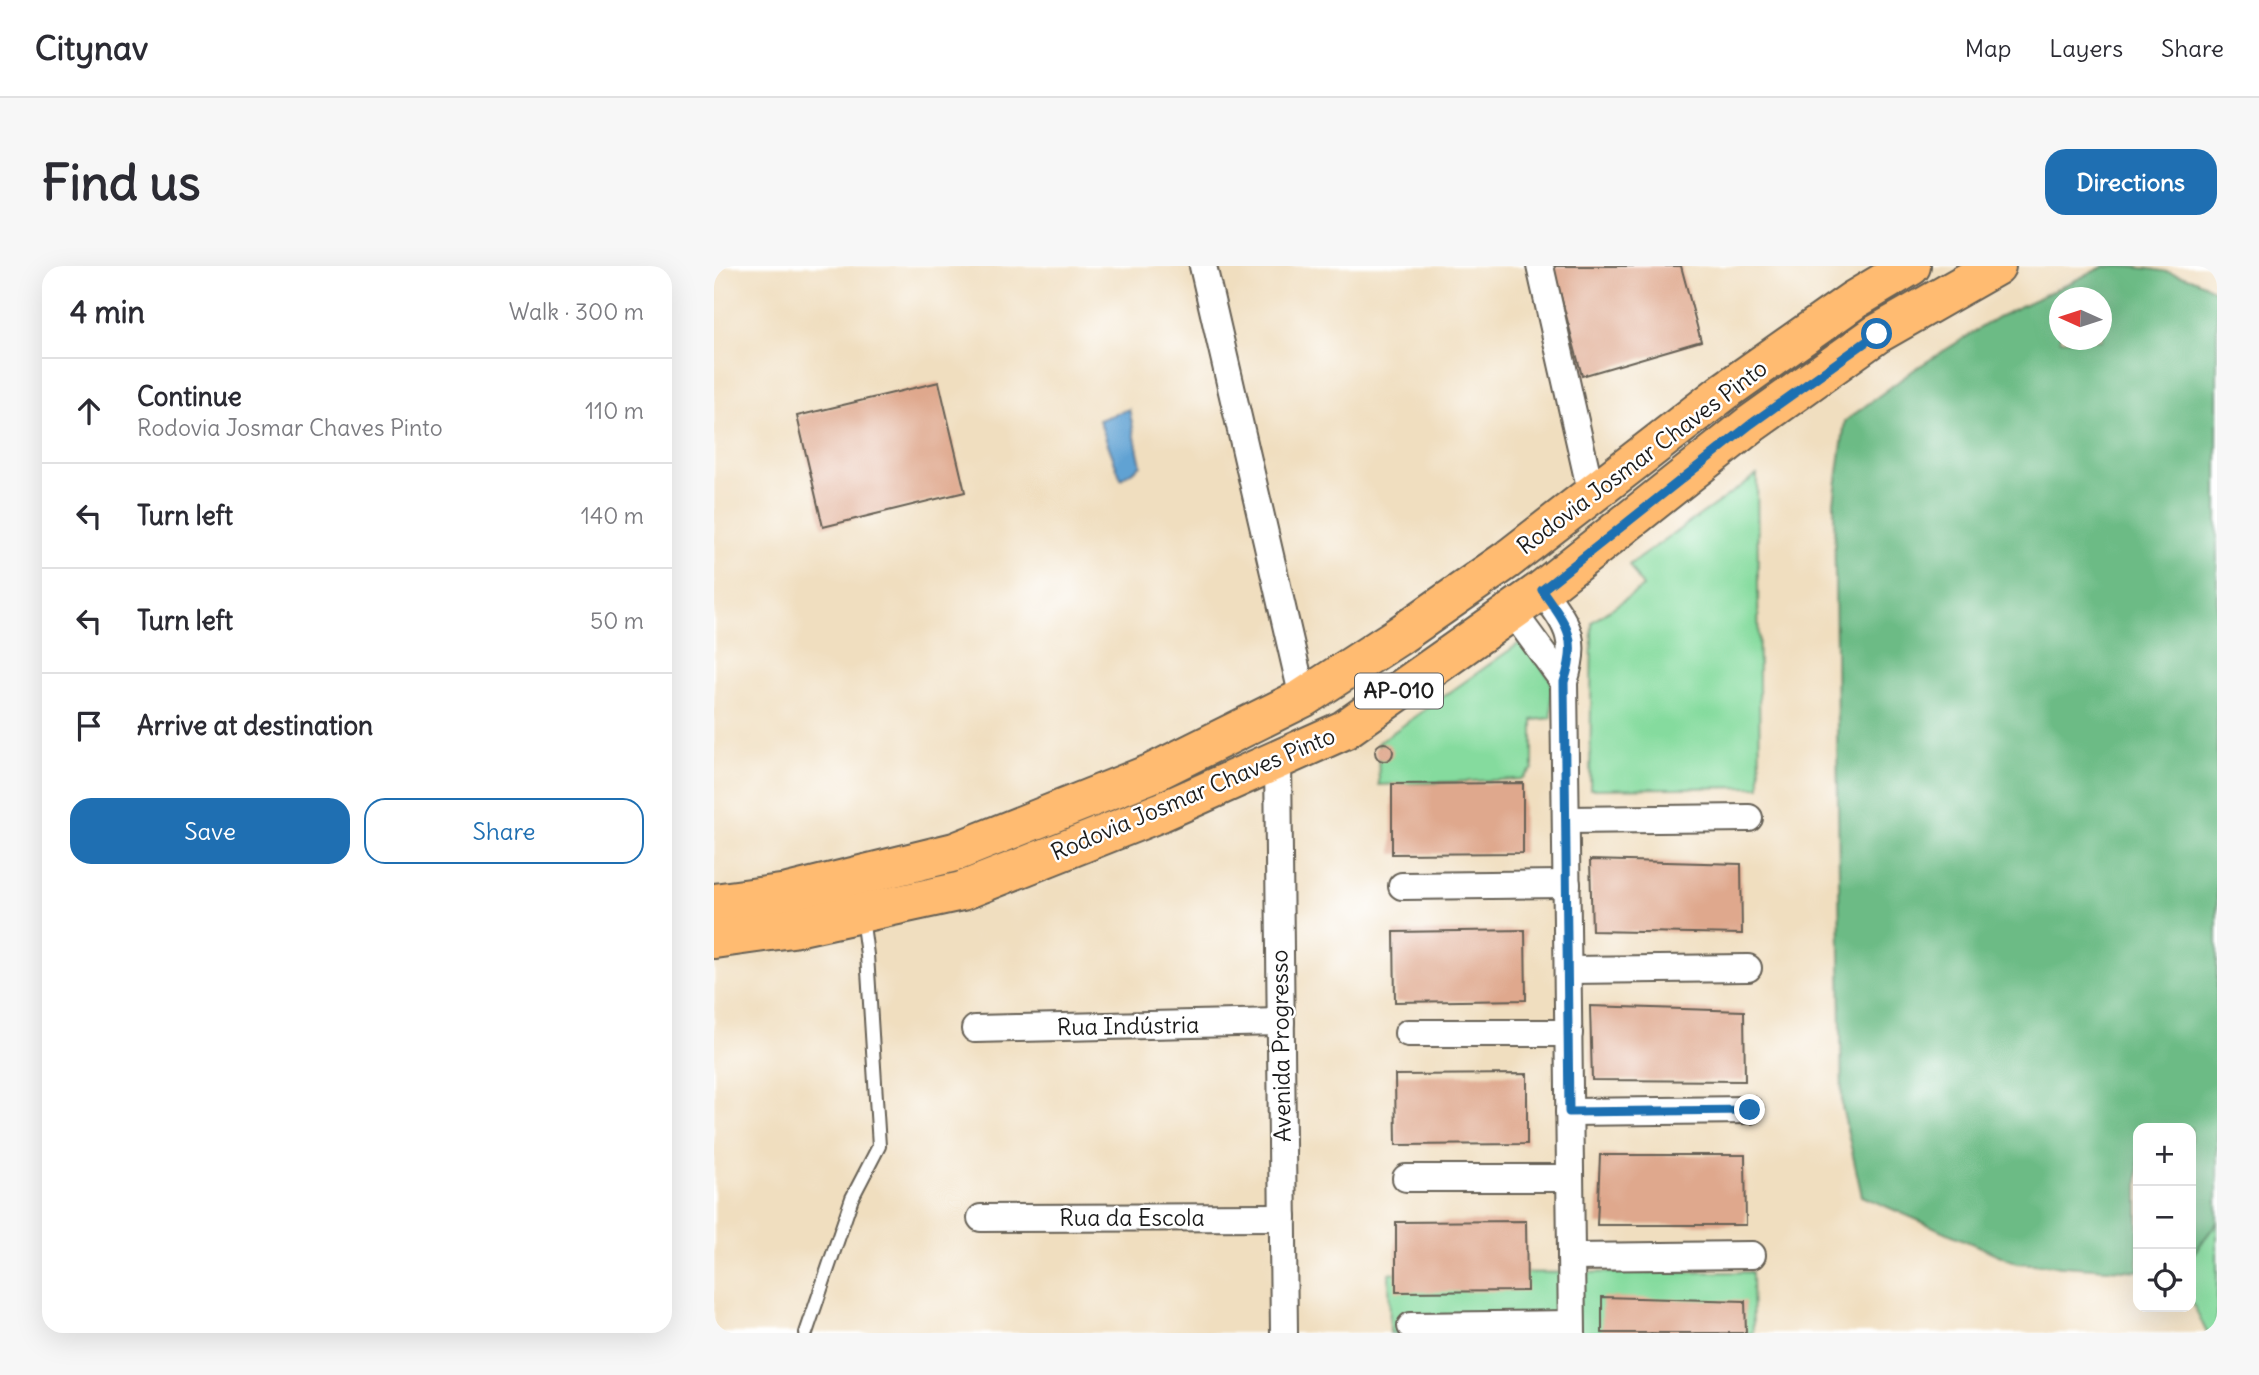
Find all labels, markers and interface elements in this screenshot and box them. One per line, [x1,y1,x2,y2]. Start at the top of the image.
text: Citynav [35,27,148,69]
text: Map [1965,33,2011,63]
text: Layers [2049,33,2123,63]
text: Share [2161,33,2224,63]
button: Directions [2045,149,2217,215]
text: Find us [42,152,200,213]
north arrow [2049,287,2112,350]
text: 4 min [70,293,145,331]
text: Walk · 300 m [509,297,644,326]
route start [1861,318,1892,349]
street label: Rodovia Josmar Chaves Pinto [1511,353,1773,560]
text: Continue [137,380,242,413]
icon: ahead [70,392,108,430]
text: 110 m [585,396,644,425]
text: Rodovia Josmar Chaves Pinto [137,413,443,442]
icon: left [70,497,108,535]
text: Turn left [137,499,233,532]
text: 140 m [581,501,644,530]
icon: left [70,602,108,640]
text: Turn left [137,604,233,637]
text: 50 m [590,606,644,635]
road number: AP-010 [1355,674,1443,708]
icon: arrive [70,707,108,745]
text: Arrive at destination [137,709,373,742]
street label: Rodovia Josmar Chaves Pinto [1046,720,1339,867]
button: Save [70,798,350,864]
button: Share [364,798,644,864]
street label: Avenida Progresso [1264,950,1297,1142]
street label: Rua Indústria [1057,1010,1199,1041]
route end [1734,1094,1765,1125]
map controls [2133,1123,2196,1312]
button: + [2133,1123,2196,1186]
button: − [2133,1186,2196,1249]
street label: Rua da Escola [1059,1203,1205,1232]
button: locate [2133,1249,2196,1312]

